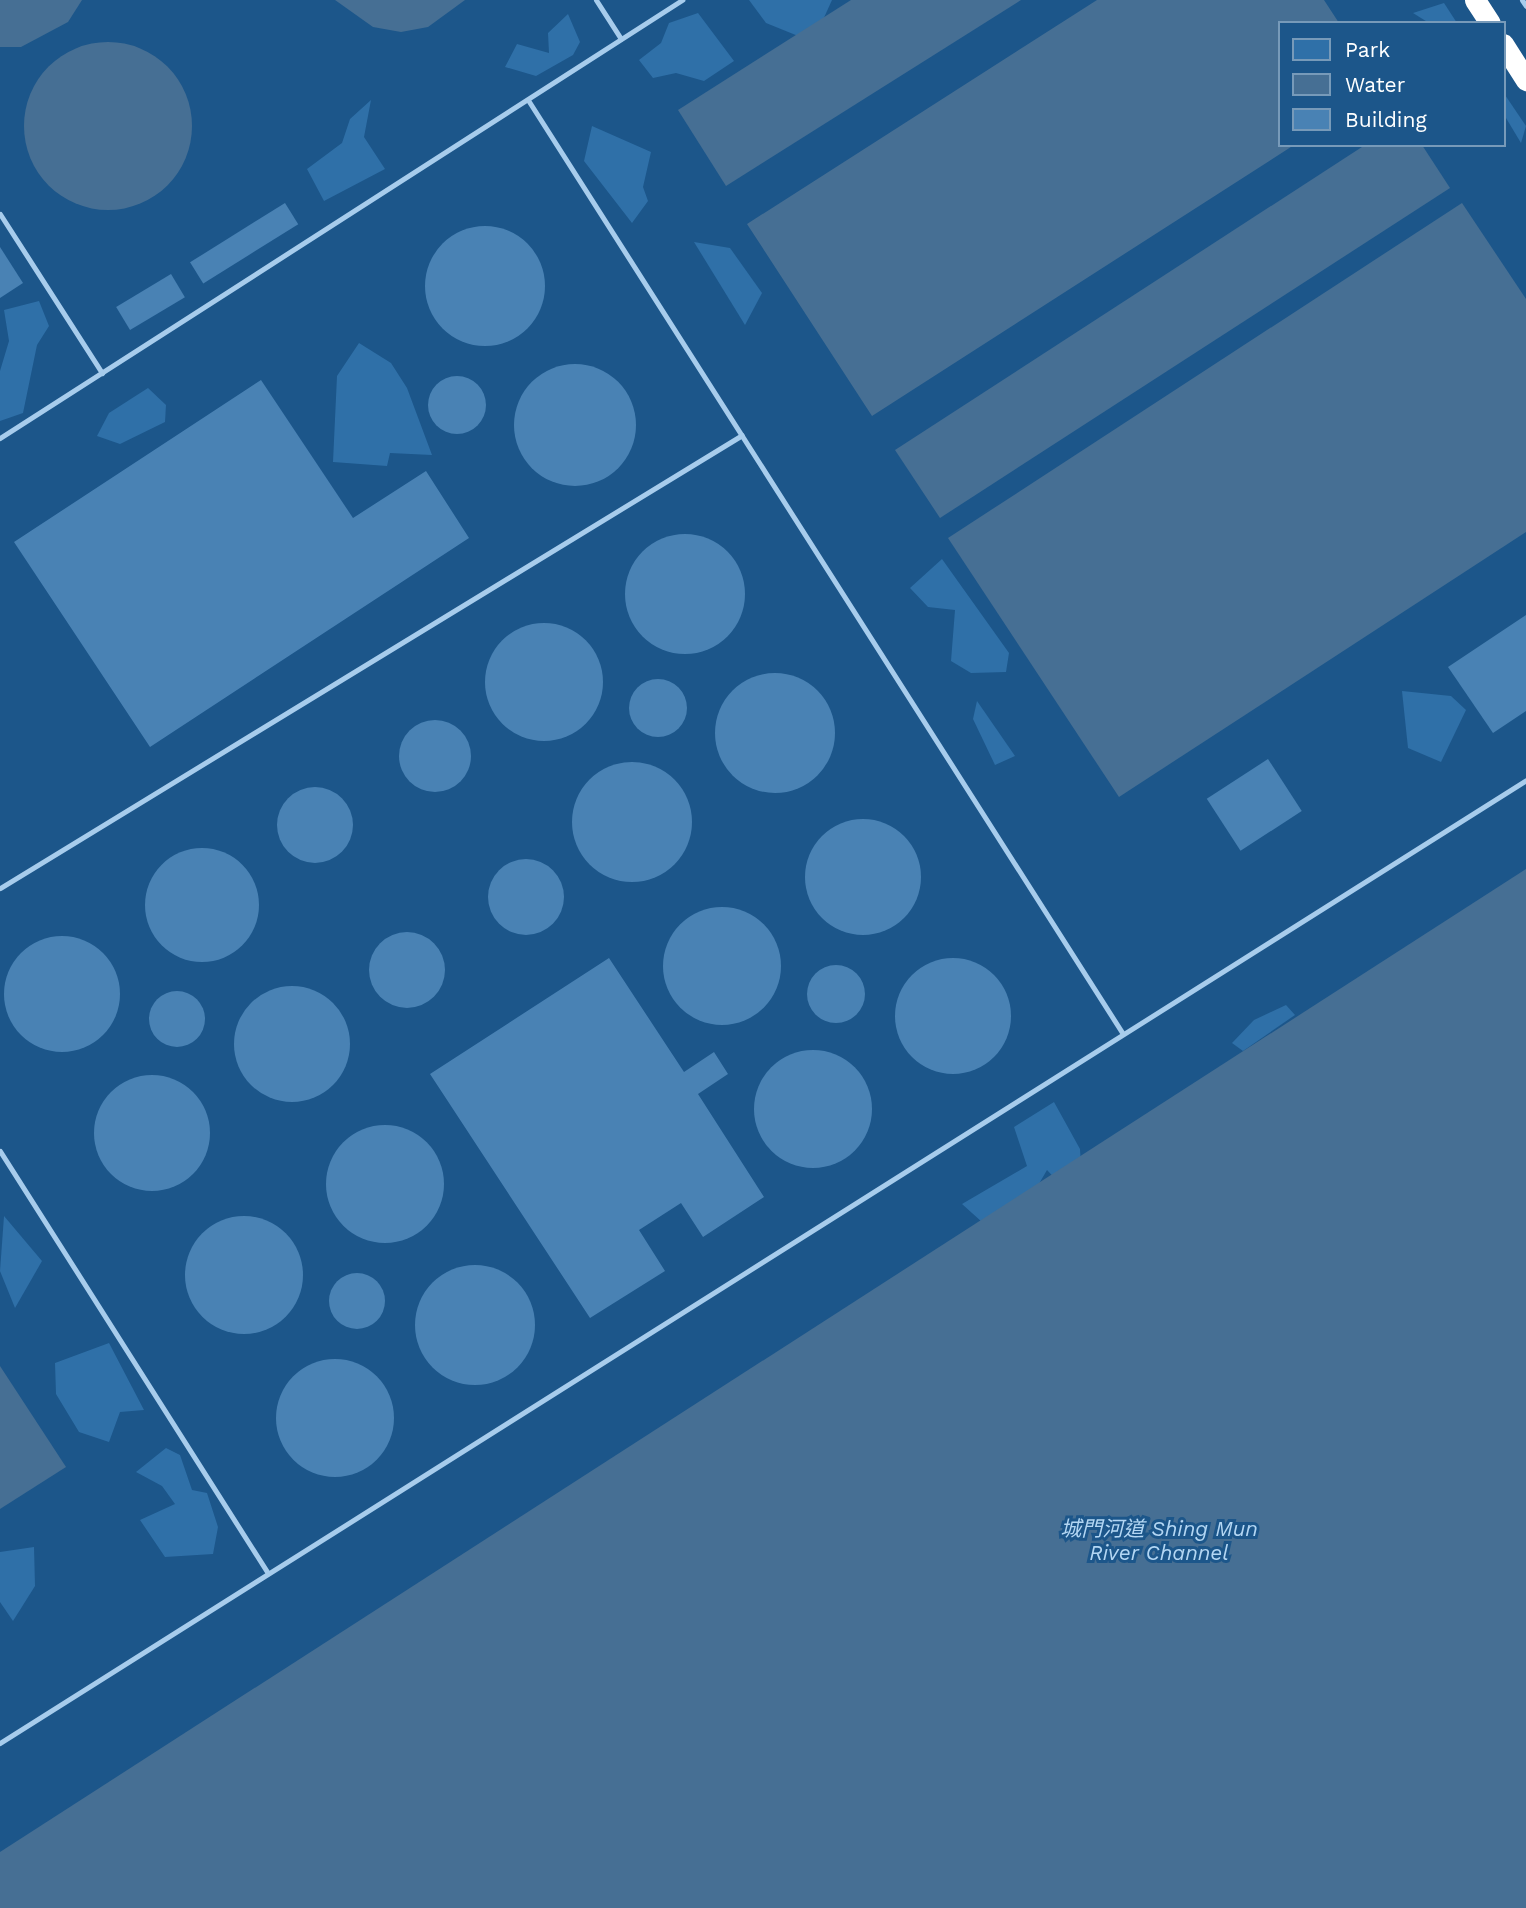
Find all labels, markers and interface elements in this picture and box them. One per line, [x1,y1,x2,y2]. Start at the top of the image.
legend [1278,21,1505,147]
text: Park [1345,37,1390,62]
text: Water [1345,72,1405,97]
text: Building [1345,107,1427,132]
water label: 城門河道 Shing Mun River Channel [1060,1516,1258,1566]

